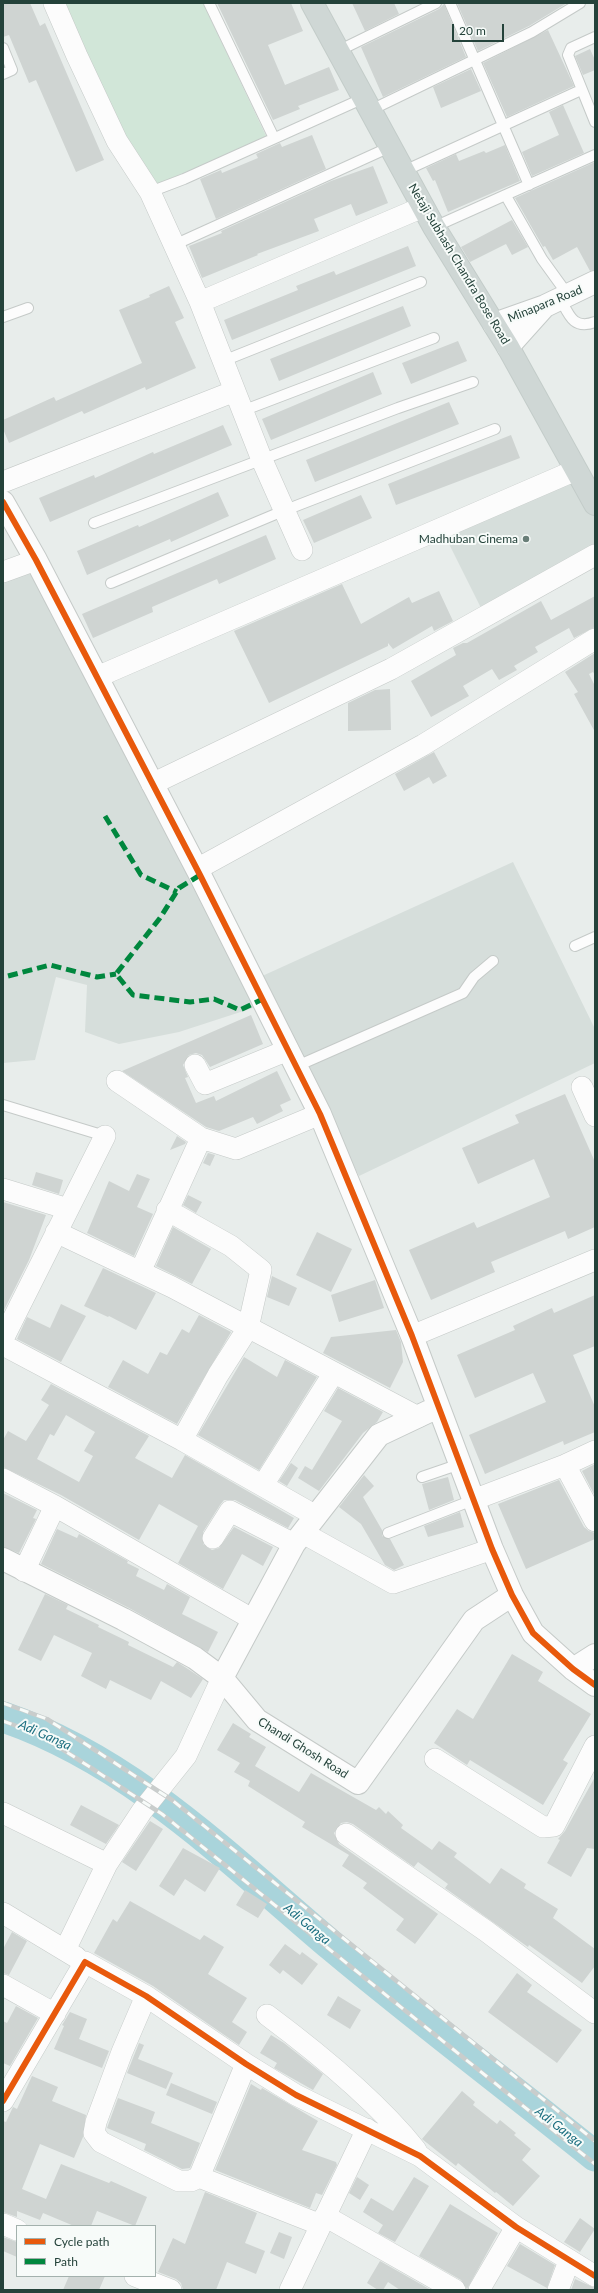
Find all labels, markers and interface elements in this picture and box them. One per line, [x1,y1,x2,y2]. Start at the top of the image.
scale bar [454,16,506,42]
text: 20 m [459,23,486,38]
street label: Netaji Subhash Chandra Bose Road [405,181,513,347]
street label: Minapara Road [506,282,584,326]
place label: Madhuban Cinema [419,532,518,546]
marker: Madhuban Cinema [521,534,531,544]
street label: Chandi Ghosh Road [255,1714,351,1782]
water label: Adi Ganga [16,1716,74,1754]
water label: Adi Ganga [281,1900,333,1948]
water label: Adi Ganga [532,2104,586,2150]
legend [16,2225,156,2277]
text: Cycle path [54,2234,109,2249]
text: Path [54,2254,78,2269]

